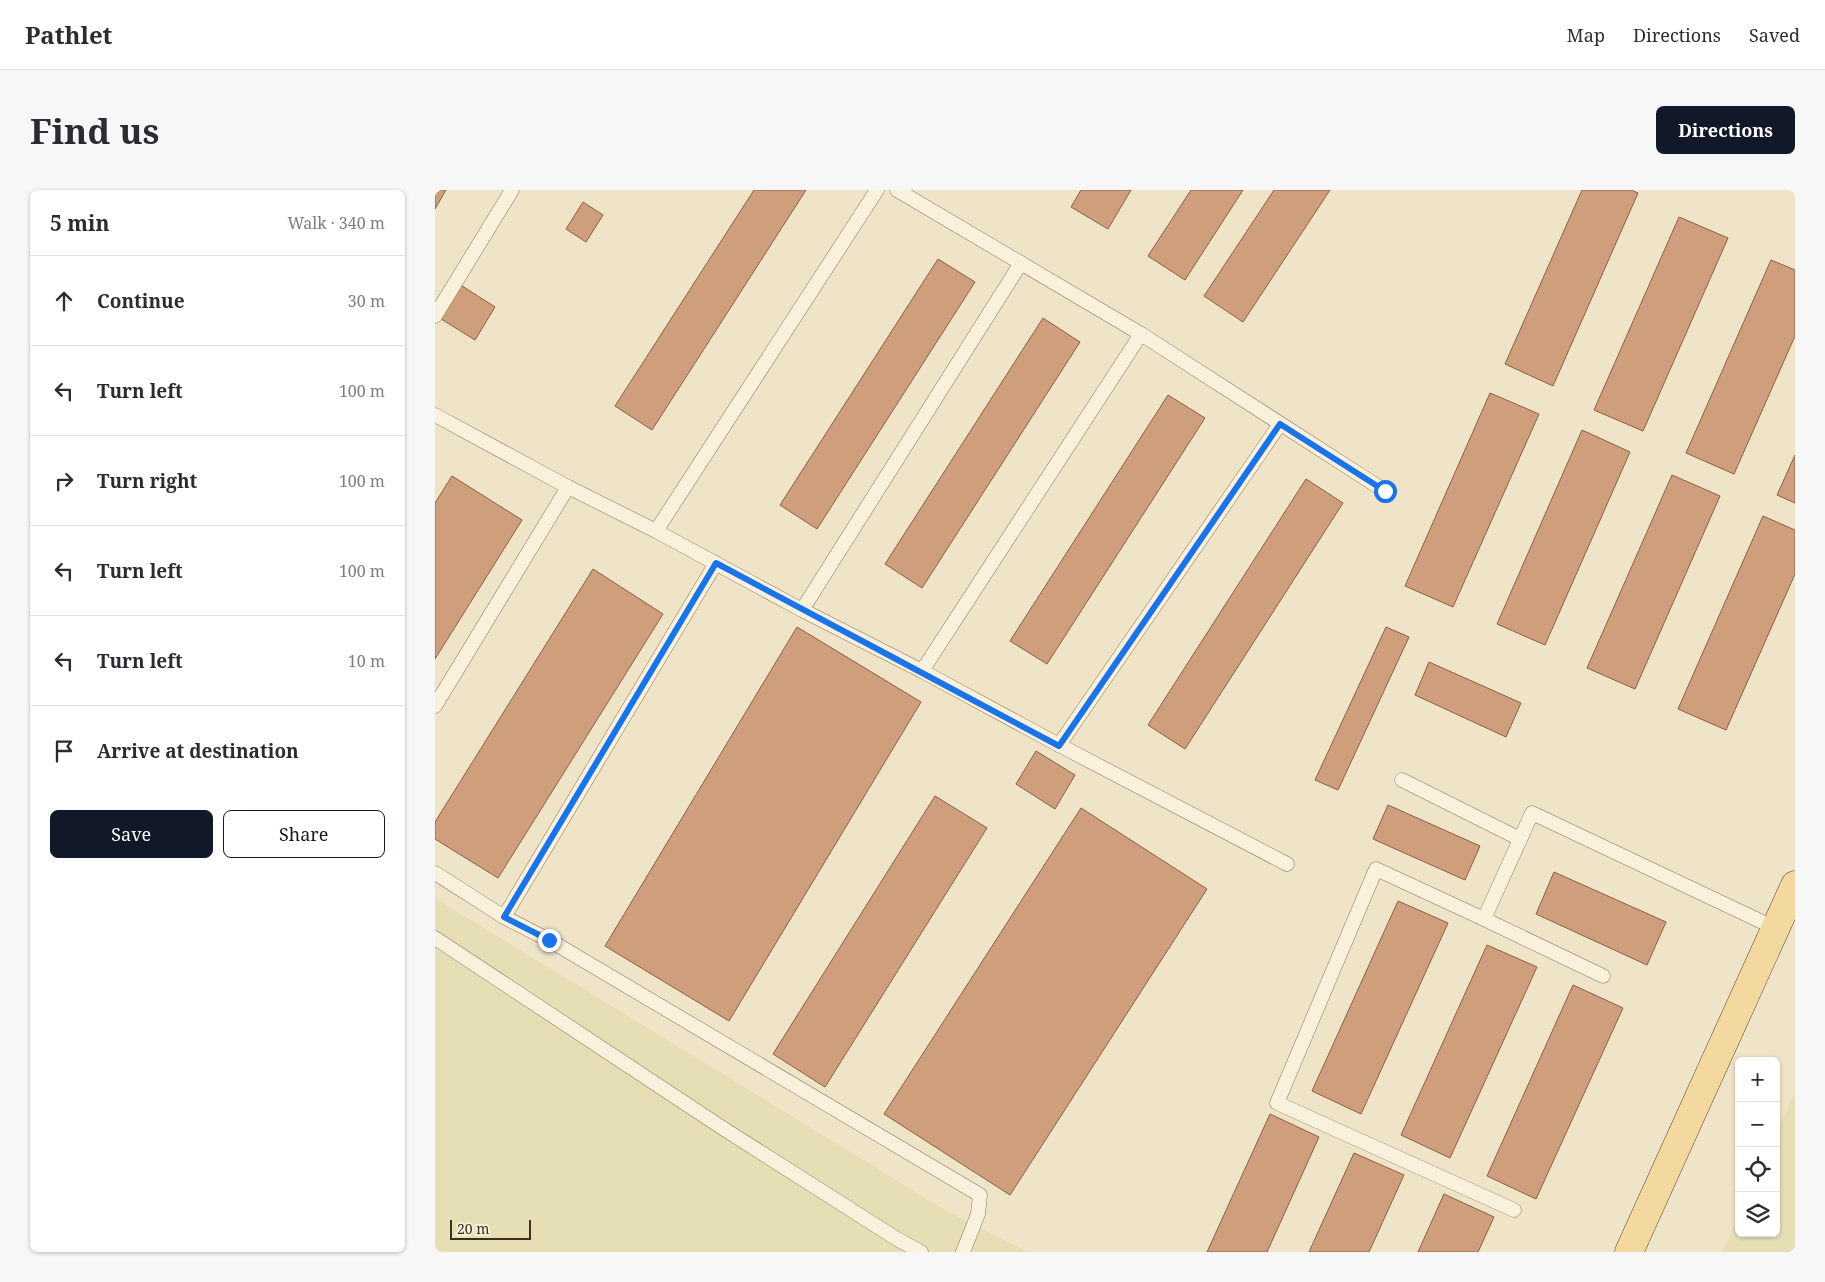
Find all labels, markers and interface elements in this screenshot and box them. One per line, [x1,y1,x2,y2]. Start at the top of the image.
text: Pathlet [25,18,112,51]
text: Map [1567,23,1605,47]
text: Directions [1633,23,1721,47]
text: Saved [1749,23,1800,47]
button: Directions [1656,106,1795,154]
text: Find us [30,107,159,154]
text: 5 min [50,209,109,237]
text: Walk · 340 m [288,212,385,234]
icon: ahead [50,287,78,315]
text: Continue [97,288,185,314]
text: 30 m [348,290,385,312]
icon: left [50,377,78,405]
text: Turn left [97,378,183,404]
text: 100 m [339,380,385,402]
icon: right [50,467,78,495]
text: Turn right [97,468,197,494]
text: 100 m [339,470,385,492]
route start [1374,480,1397,503]
icon: left [50,557,78,585]
text: Turn left [97,558,183,584]
text: 100 m [339,560,385,582]
icon: left [50,647,78,675]
text: Turn left [97,648,183,674]
text: 10 m [348,650,385,672]
icon: arrive [50,737,78,765]
text: Arrive at destination [97,738,299,764]
button: Save [50,810,213,858]
button: Share [223,810,385,858]
route end [538,929,561,952]
map controls [1735,1057,1780,1237]
button: + [1735,1057,1780,1102]
button: − [1735,1102,1780,1147]
button: locate [1735,1147,1780,1192]
button: layers [1735,1192,1780,1237]
scale bar [450,1217,531,1240]
text: 20 m [457,1219,490,1238]

